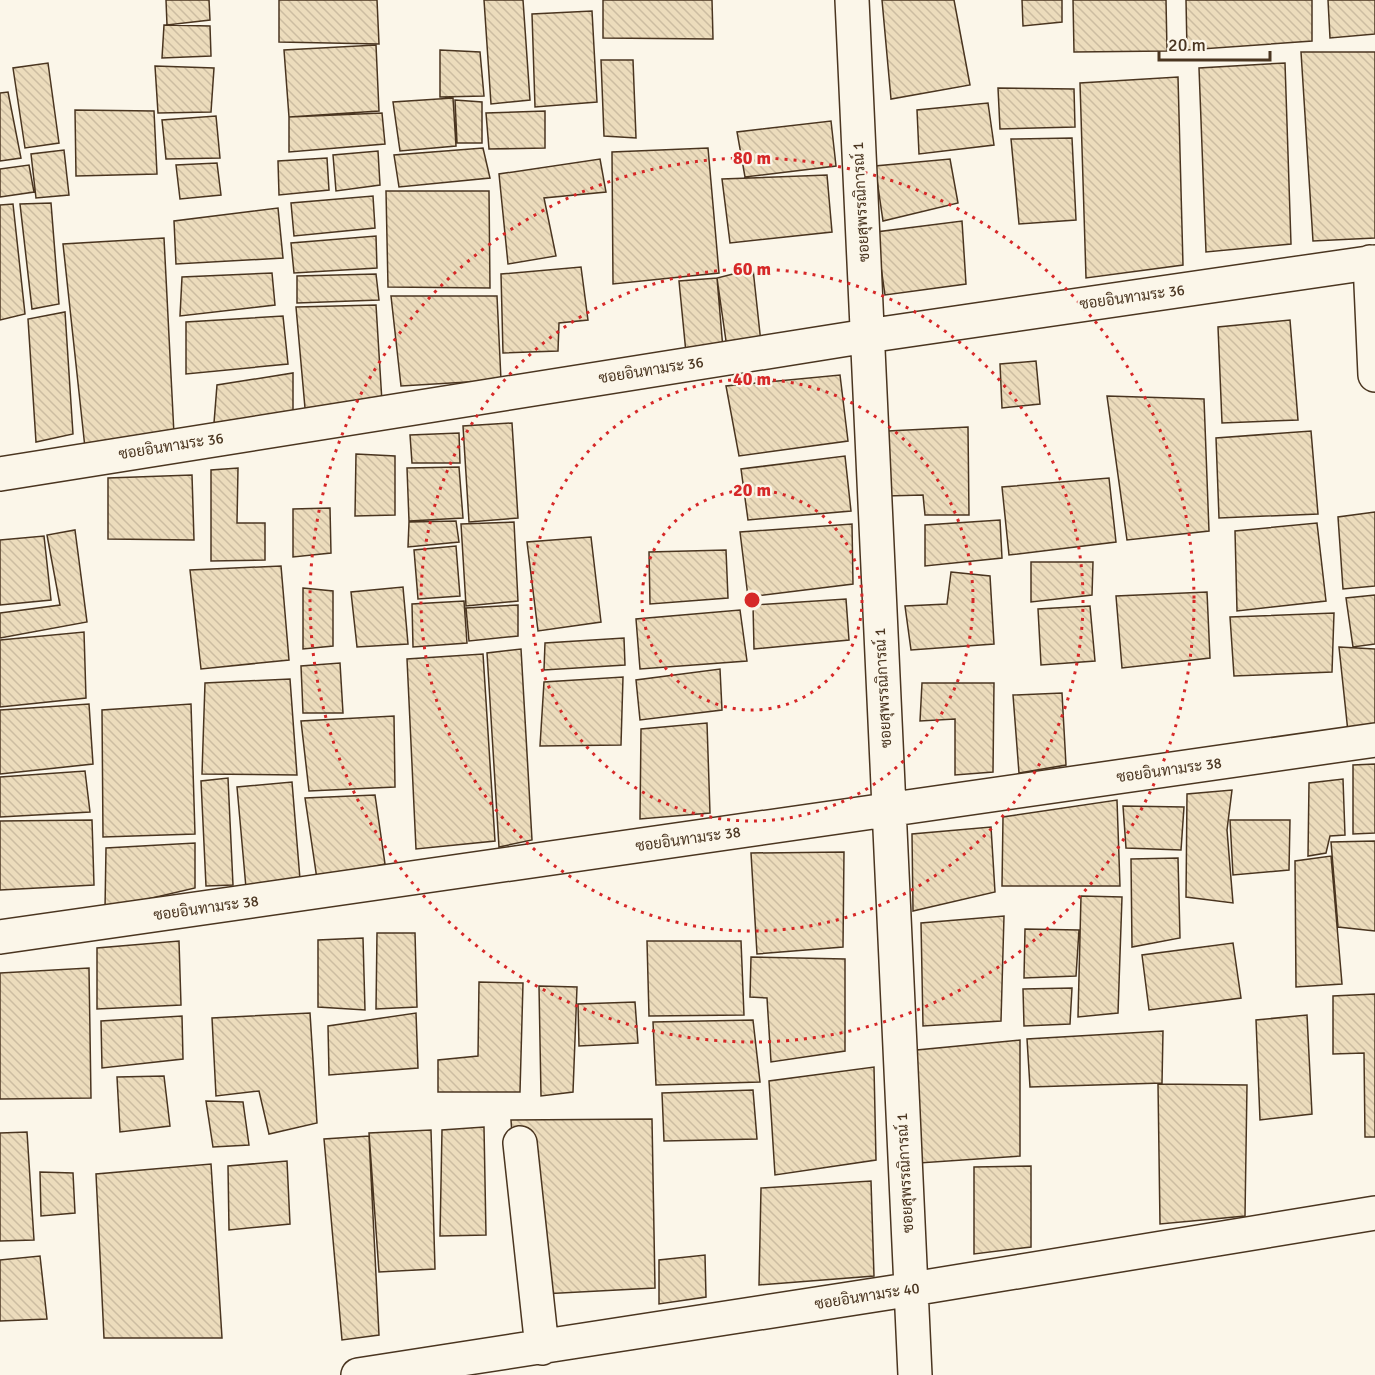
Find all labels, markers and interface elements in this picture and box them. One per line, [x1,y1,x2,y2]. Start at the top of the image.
scale bar [1159,24,1270,62]
text: 20 m [1168,34,1206,56]
street label: ซอยสุพรรณิการณ์ 1 [848,141,875,263]
text: 80 m [733,147,771,169]
text: 60 m [733,258,771,280]
street label: ซอยอินทามระ 36 [1078,281,1186,313]
street label: ซอยอินทามระ 36 [597,353,705,387]
text: 40 m [733,368,771,390]
street label: ซอยอินทามระ 36 [117,429,225,463]
text: 20 m [733,479,771,501]
centre of rings [742,590,762,610]
street label: ซอยสุพรรณิการณ์ 1 [870,627,897,749]
street label: ซอยอินทามระ 38 [1115,754,1223,786]
street label: ซอยอินทามระ 38 [634,823,742,855]
street label: ซอยอินทามระ 38 [152,892,260,924]
street label: ซอยสุพรรณิการณ์ 1 [892,1112,919,1234]
street label: ซอยอินทามระ 40 [813,1279,921,1313]

